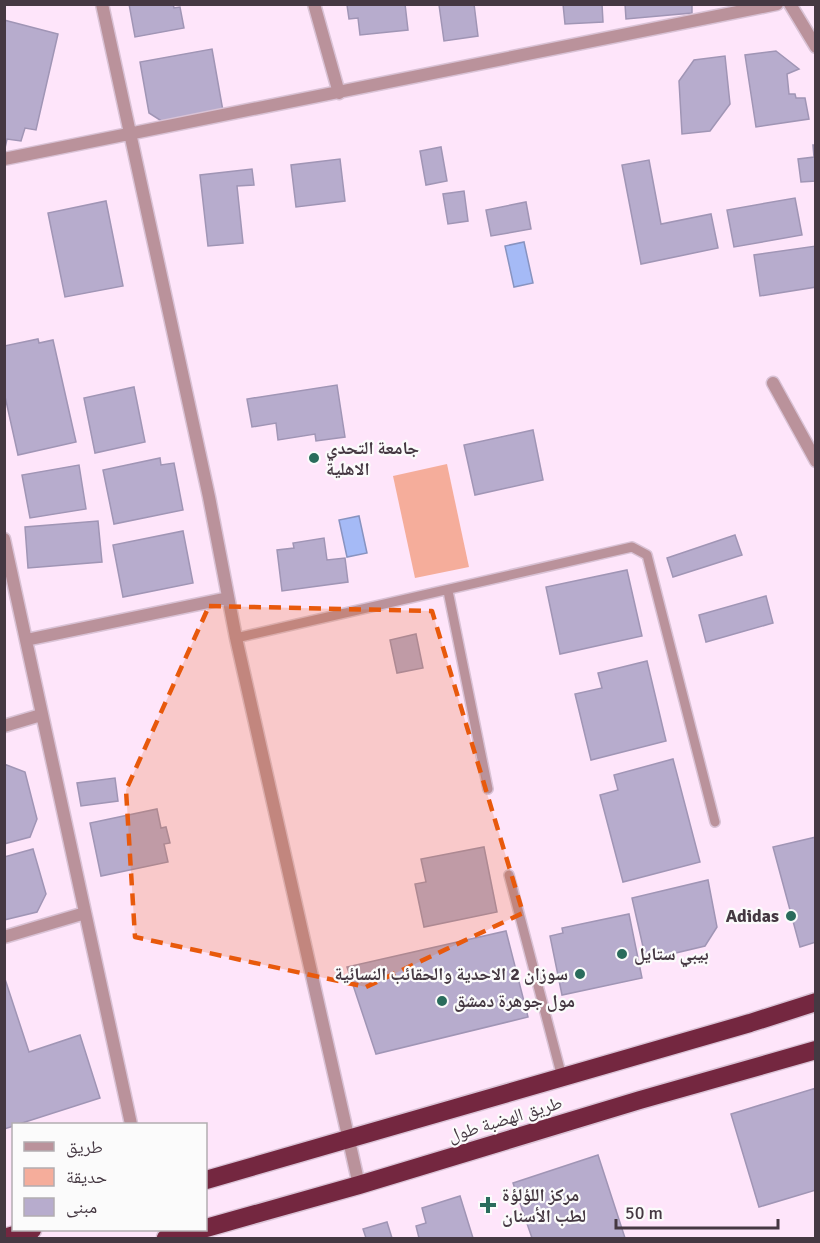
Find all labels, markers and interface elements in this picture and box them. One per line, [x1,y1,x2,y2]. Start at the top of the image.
place label: جامعة التحدي الاهلية [326,437,420,480]
marker: جامعة التحدي الاهلية [307,451,321,465]
place label: Adidas [726,905,779,927]
marker: Adidas [784,909,798,923]
place label: بيبي ستايل [634,943,709,968]
marker: بيبي ستايل [615,947,629,961]
place label: سوزان 2 الاحدية والحقائب النسائية [334,963,568,985]
marker: سوزان 2 الاحدية والحقائب النسائية [573,967,587,981]
place label: مول جوهرة دمشق [454,990,575,1012]
marker: مول جوهرة دمشق [435,994,449,1008]
street label: طريق الهضبة طول [445,1091,565,1147]
legend [12,1123,207,1231]
text: طريق [66,1136,103,1158]
text: حديقة [66,1166,107,1188]
place label: مركز اللؤلؤة لطب الأسنان [502,1184,586,1227]
scale bar [616,1192,778,1230]
text: مبنى [66,1196,97,1218]
marker: مركز اللؤلؤة لطب الأسنان [479,1196,497,1214]
text: 50 m [625,1202,663,1224]

